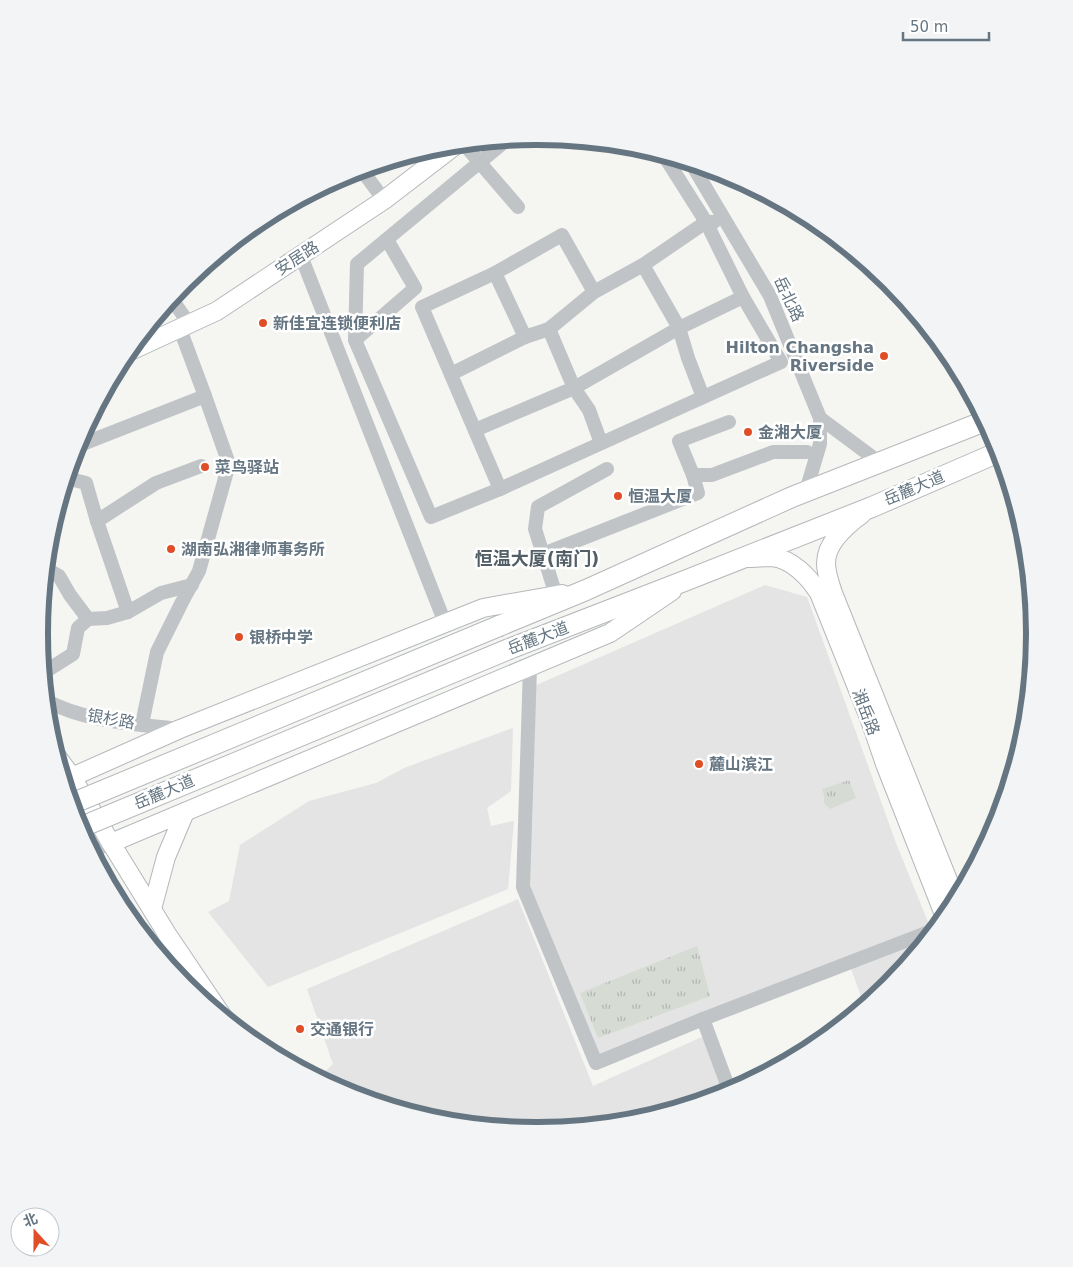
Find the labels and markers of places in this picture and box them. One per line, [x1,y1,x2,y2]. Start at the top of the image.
place label: 新佳宜连锁便利店 [273,314,401,333]
marker: 新佳宜连锁便利店 [257,317,269,329]
place label: Hilton Changsha Riverside [726,338,874,375]
marker: Hilton Changsha Riverside [878,350,890,362]
place label: 金湘大厦 [758,423,822,442]
marker: 金湘大厦 [742,426,754,438]
place label: 菜鸟驿站 [215,458,279,477]
marker: 菜鸟驿站 [199,461,211,473]
place label: 恒温大厦 [628,487,692,506]
marker: 恒温大厦 [612,490,624,502]
place label: 湖南弘湘律师事务所 [181,540,325,559]
marker: 湖南弘湘律师事务所 [165,543,177,555]
place label: 银桥中学 [249,628,313,647]
marker: 银桥中学 [233,631,245,643]
place label: 麓山滨江 [709,755,773,774]
marker: 麓山滨江 [693,758,705,770]
place label: 交通银行 [310,1020,374,1039]
marker: 交通银行 [294,1023,306,1035]

